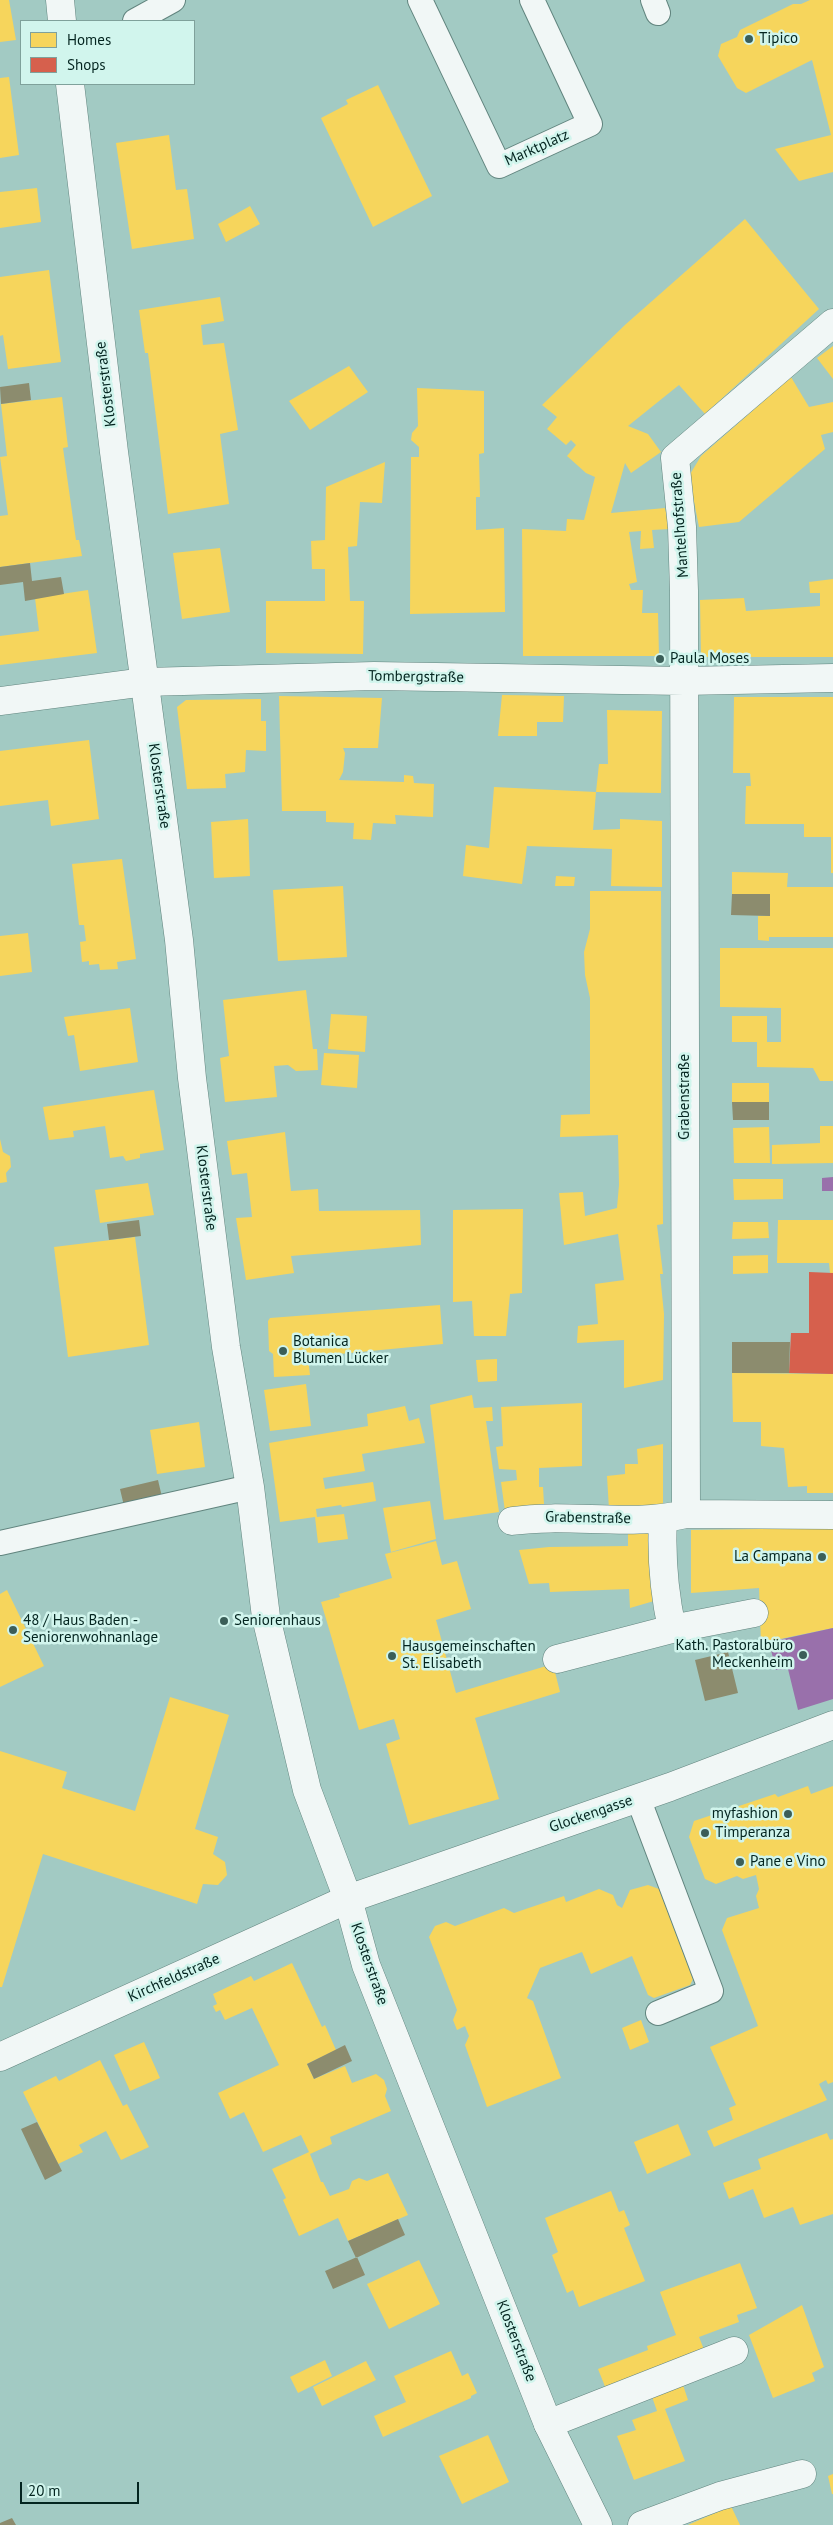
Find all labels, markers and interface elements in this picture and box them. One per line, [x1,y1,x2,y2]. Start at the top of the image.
legend [20,20,195,85]
text: Homes [67,30,111,49]
place label: Tipico [759,30,798,48]
marker: Tipico [743,33,755,45]
text: Shops [67,55,106,74]
street label: Marktplatz [502,126,572,170]
street label: Klosterstraße [92,340,120,428]
street label: Mantelhofstraße [667,472,693,578]
place label: Paula Moses [670,650,749,668]
marker: Paula Moses [654,653,666,665]
street label: Tombergstraße [368,667,464,687]
street label: Klosterstraße [144,742,174,830]
street label: Grabenstraße [676,1054,694,1140]
street label: Klosterstraße [192,1144,220,1232]
place label: Botanica Blumen Lücker [293,1333,389,1368]
marker: Botanica Blumen Lücker [277,1345,289,1357]
street label: Grabenstraße [545,1508,631,1528]
place label: La Campana [734,1548,812,1566]
marker: La Campana [816,1551,828,1563]
place label: 48 / Haus Baden - Seniorenwohnanlage [23,1612,158,1647]
place label: Seniorenhaus [234,1612,321,1630]
marker: Seniorenhaus [218,1615,230,1627]
marker: 48 / Haus Baden - Seniorenwohnanlage [7,1624,19,1636]
place label: Kath. Pastoralbüro Meckenheim [676,1637,793,1672]
place label: Hausgemeinschaften St. Elisabeth [402,1638,536,1673]
marker: Kath. Pastoralbüro Meckenheim [797,1649,809,1661]
marker: Hausgemeinschaften St. Elisabeth [386,1650,398,1662]
street label: Glockengasse [547,1791,635,1837]
place label: myfashion [712,1805,778,1823]
marker: myfashion [782,1808,794,1820]
place label: Timperanza [715,1824,790,1842]
marker: Timperanza [699,1827,711,1839]
place label: Pane e Vino [750,1853,826,1871]
marker: Pane e Vino [734,1856,746,1868]
street label: Klosterstraße [346,1920,392,2008]
street label: Kirchfeldstraße [125,1950,223,2006]
street label: Klosterstraße [492,2298,540,2384]
scale bar [22,2472,141,2504]
text: 20 m [28,2481,61,2500]

